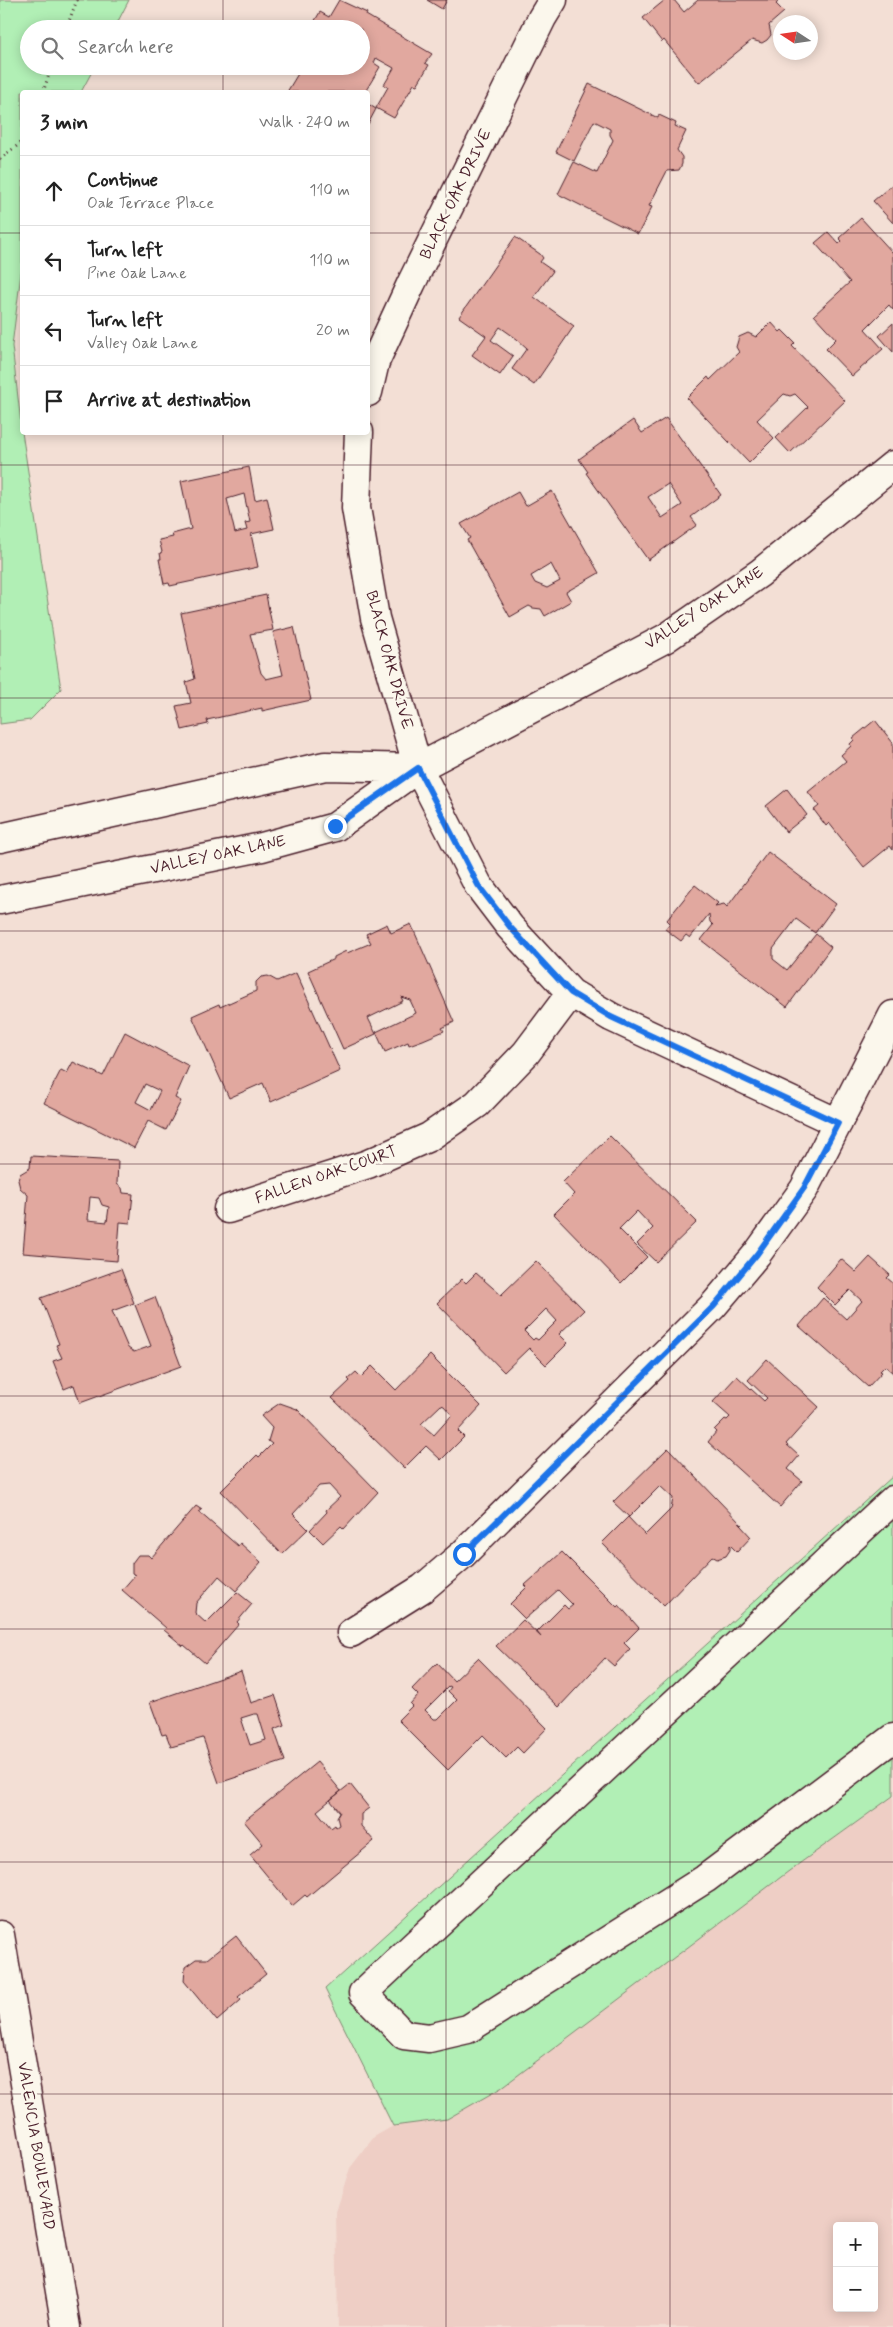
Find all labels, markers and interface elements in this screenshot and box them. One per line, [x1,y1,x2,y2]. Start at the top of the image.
north arrow [773,15,818,60]
search box [20,20,370,75]
icon: search [38,34,66,62]
text: Search here [78,35,174,60]
text: 3 min [40,109,88,137]
text: Walk · 240 m [259,112,350,133]
street label: BLACK OAK DRIVE [415,125,497,263]
text: Continue [87,168,158,193]
icon: ahead [40,177,68,205]
text: 110 m [309,180,350,201]
text: Oak Terrace Place [87,193,214,214]
text: Turn left [87,238,163,263]
icon: left [40,247,68,275]
text: 110 m [309,250,350,271]
text: Pine Oak Lane [87,263,187,284]
text: Turn left [87,308,163,333]
icon: left [40,317,68,345]
text: 20 m [316,320,350,341]
text: Valley Oak Lane [87,333,198,354]
icon: arrive [40,387,68,415]
text: Arrive at destination [87,388,251,413]
street label: VALLEY OAK LANE [641,562,767,654]
street label: BLACK OAK DRIVE [360,588,418,732]
route end [324,815,347,838]
street label: VALLEY OAK LANE [148,830,288,880]
street label: FALLEN OAK COURT [252,1141,400,1209]
route start [453,1543,476,1566]
street label: VALENCIA BOULEVARD [12,2060,60,2232]
map controls [833,2222,878,2312]
button: + [833,2222,878,2267]
button: − [833,2267,878,2312]

